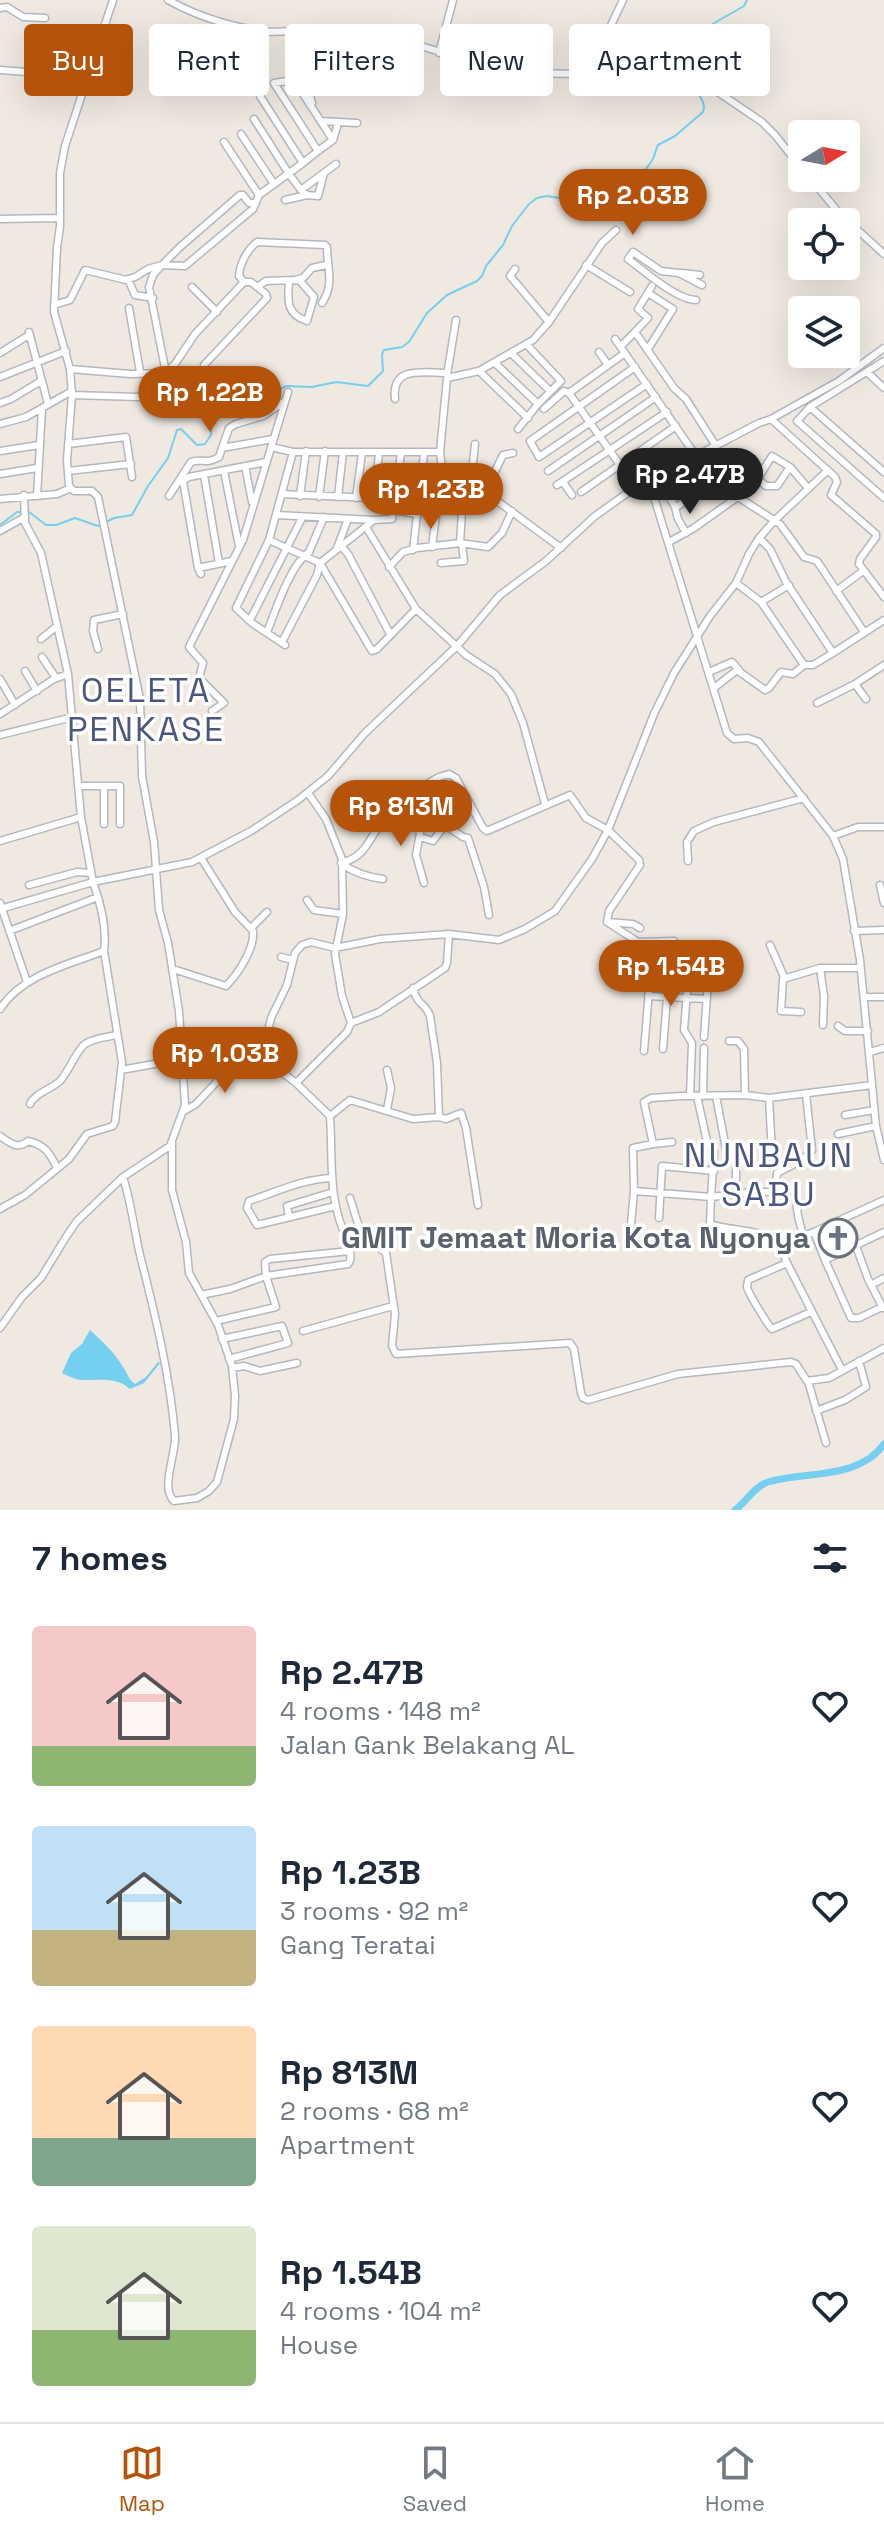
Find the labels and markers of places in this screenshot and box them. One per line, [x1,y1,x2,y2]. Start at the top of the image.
pin: Rp 2.03B [550,169,716,237]
pin: Rp 1.22B [127,366,293,434]
pin: Rp 2.47B [607,448,773,516]
pin: Rp 1.23B [348,463,514,531]
pin: Rp 813M [327,780,475,848]
pin: Rp 1.54B [588,940,754,1008]
pin: Rp 1.03B [142,1027,308,1095]
church icon: GMIT Jemaat Moria Kota Nyonya [817,1217,859,1259]
place label: GMIT Jemaat Moria Kota Nyonya [341,1218,810,1257]

